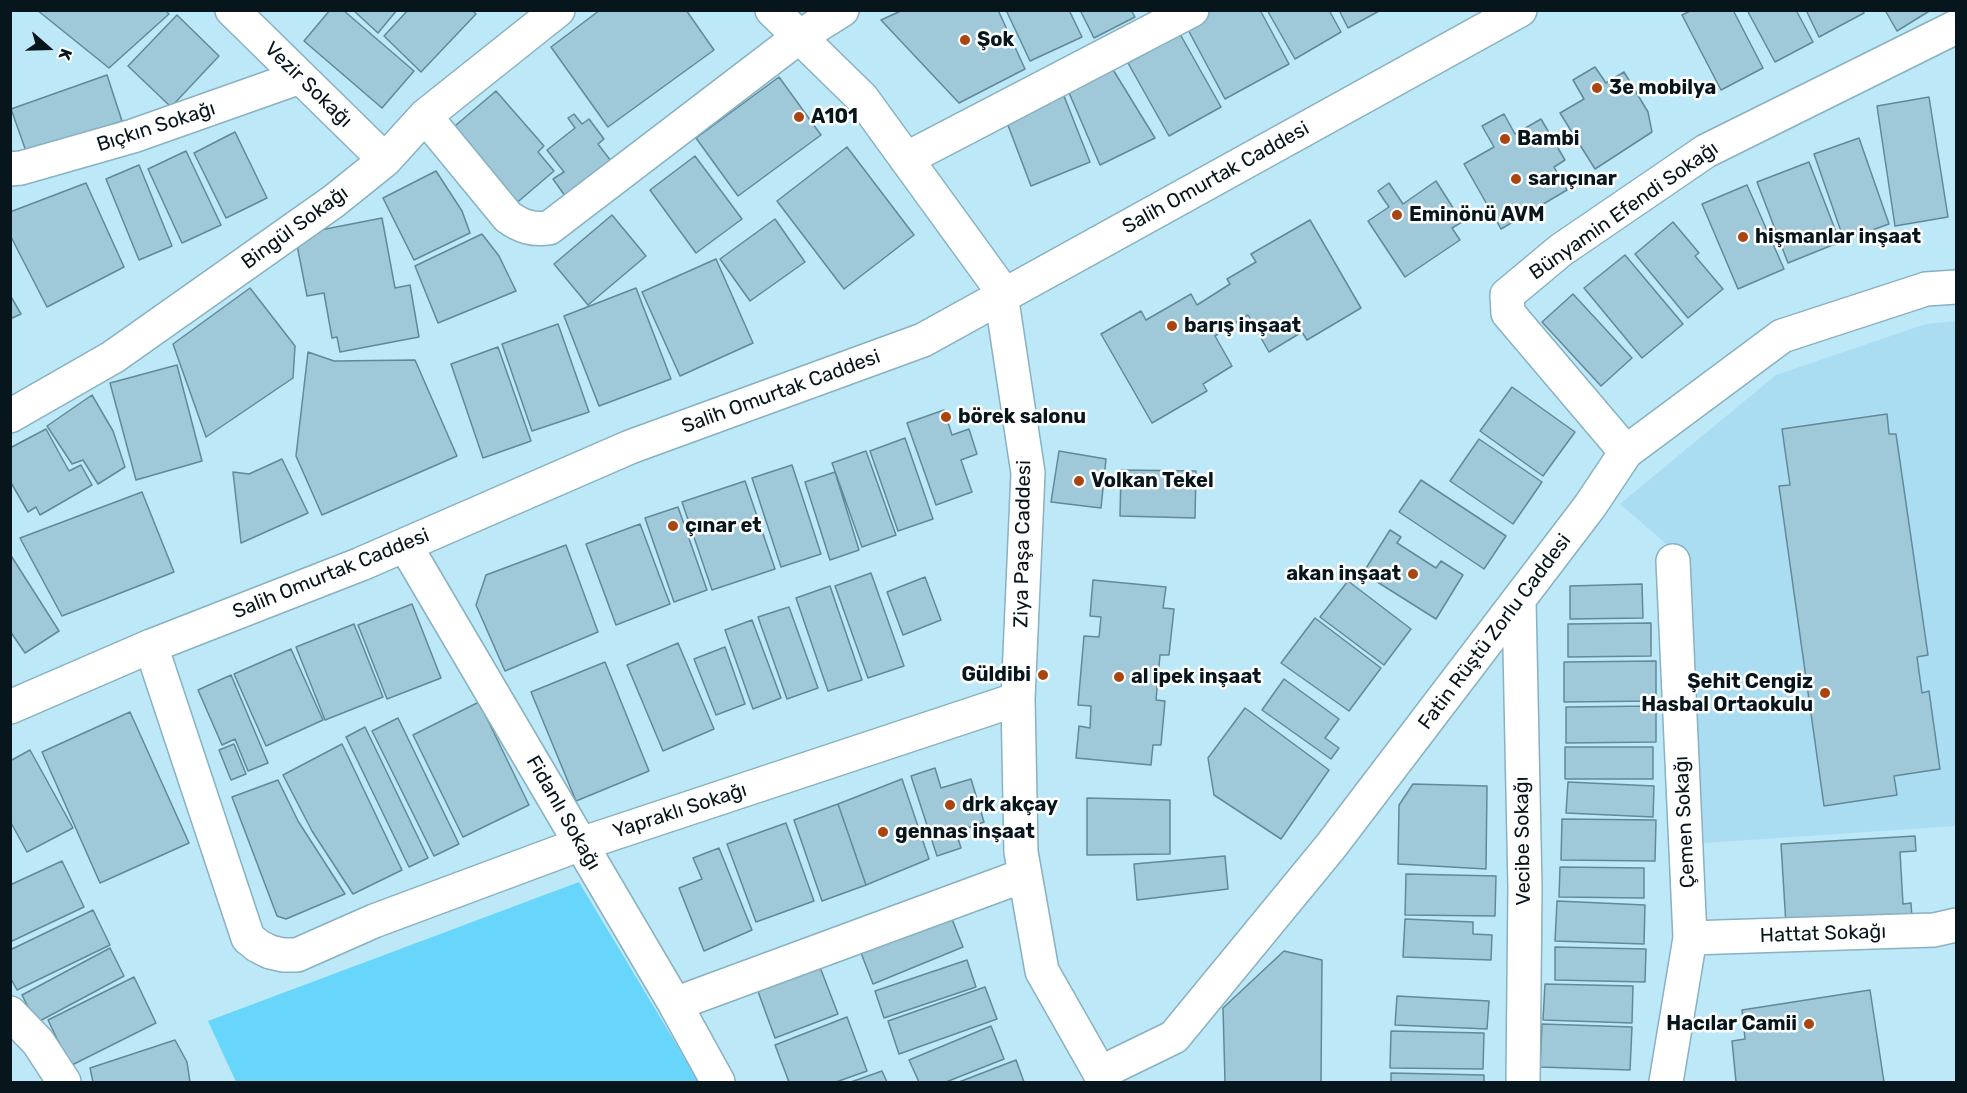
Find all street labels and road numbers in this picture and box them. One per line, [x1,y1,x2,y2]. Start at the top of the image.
street label: Vezir Sokağı [259,37,357,133]
street label: Bıçkın Sokağı [94,97,218,157]
street label: Salih Omurtak Caddesi [1118,117,1314,239]
street label: Bünyamin Efendi Sokağı [1525,137,1723,285]
street label: Bingül Sokağı [237,181,353,275]
street label: Salih Omurtak Caddesi [678,345,884,439]
street label: Ziya Paşa Caddesi [1010,460,1036,628]
street label: Salih Omurtak Caddesi [229,524,433,624]
street label: Fatin Rüştü Zorlu Caddesi [1414,529,1576,735]
street label: Fidanlı Sokağı [521,752,605,874]
street label: Çemen Sokağı [1670,755,1700,889]
street label: Vecibe Sokağı [1510,776,1536,906]
street label: Yapraklı Sokağı [610,778,750,844]
street label: Hattat Sokağı [1759,920,1887,948]

